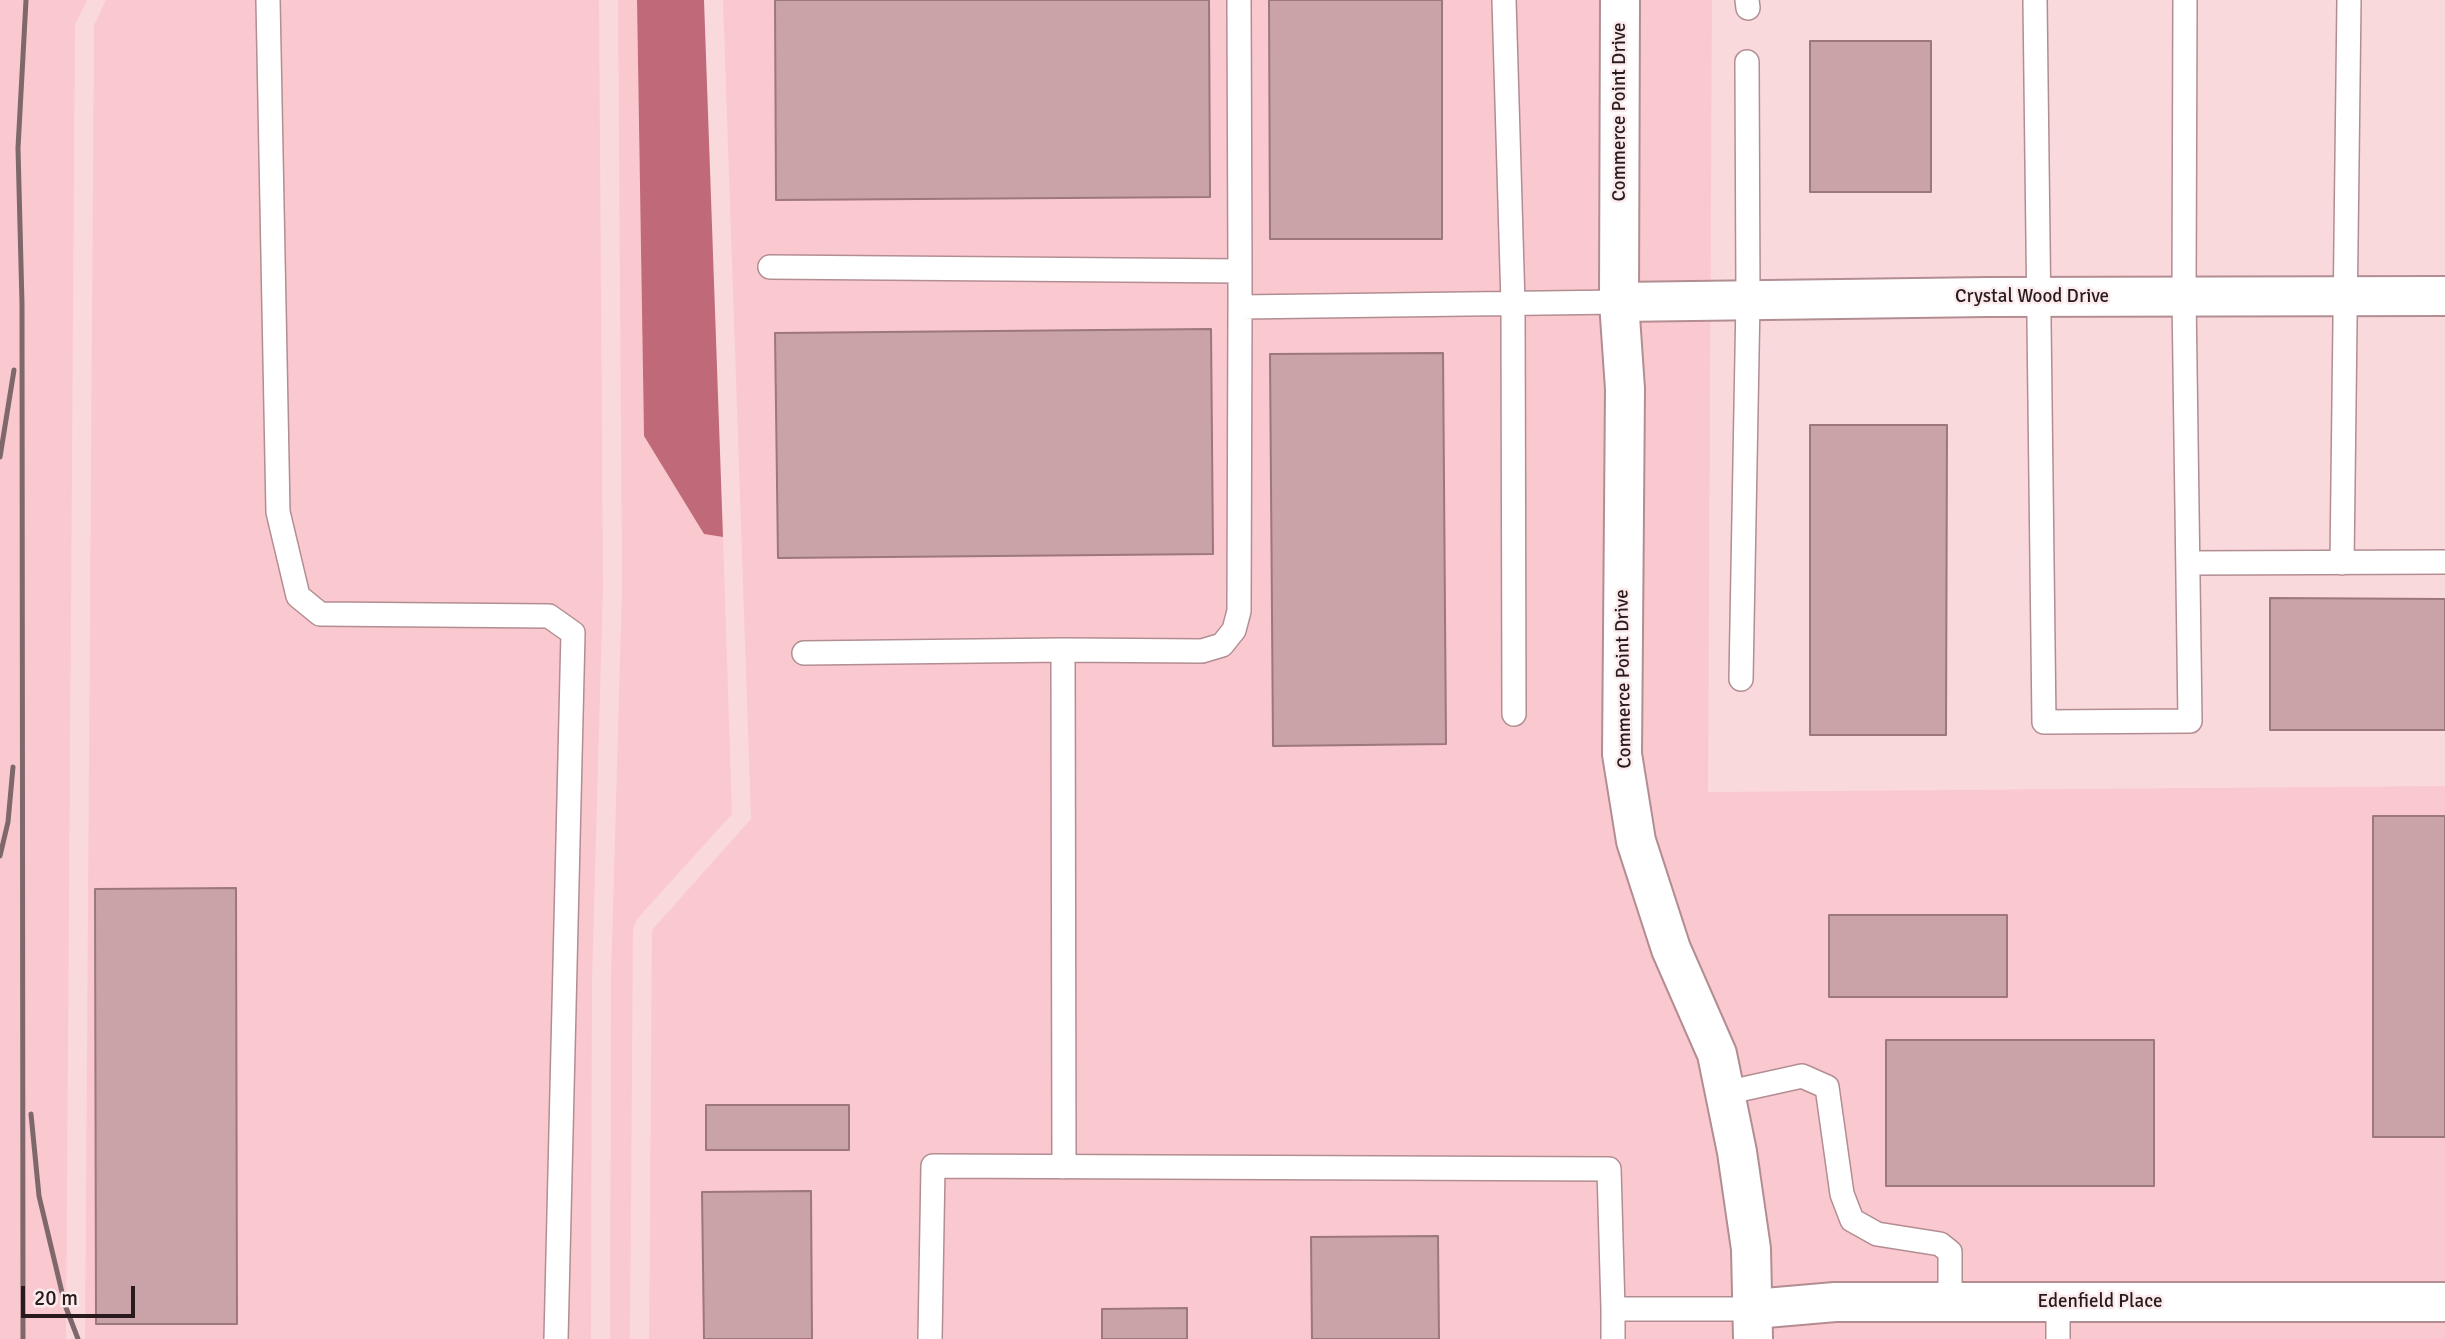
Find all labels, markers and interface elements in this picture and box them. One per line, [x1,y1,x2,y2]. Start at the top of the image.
street label: Commerce Point Drive [1609,22,1631,202]
street label: Crystal Wood Drive [1955,286,2109,308]
street label: Commerce Point Drive [1611,589,1637,769]
scale bar [24,1272,138,1316]
text: 20 m [34,1285,78,1311]
street label: Edenfield Place [2037,1291,2163,1313]

